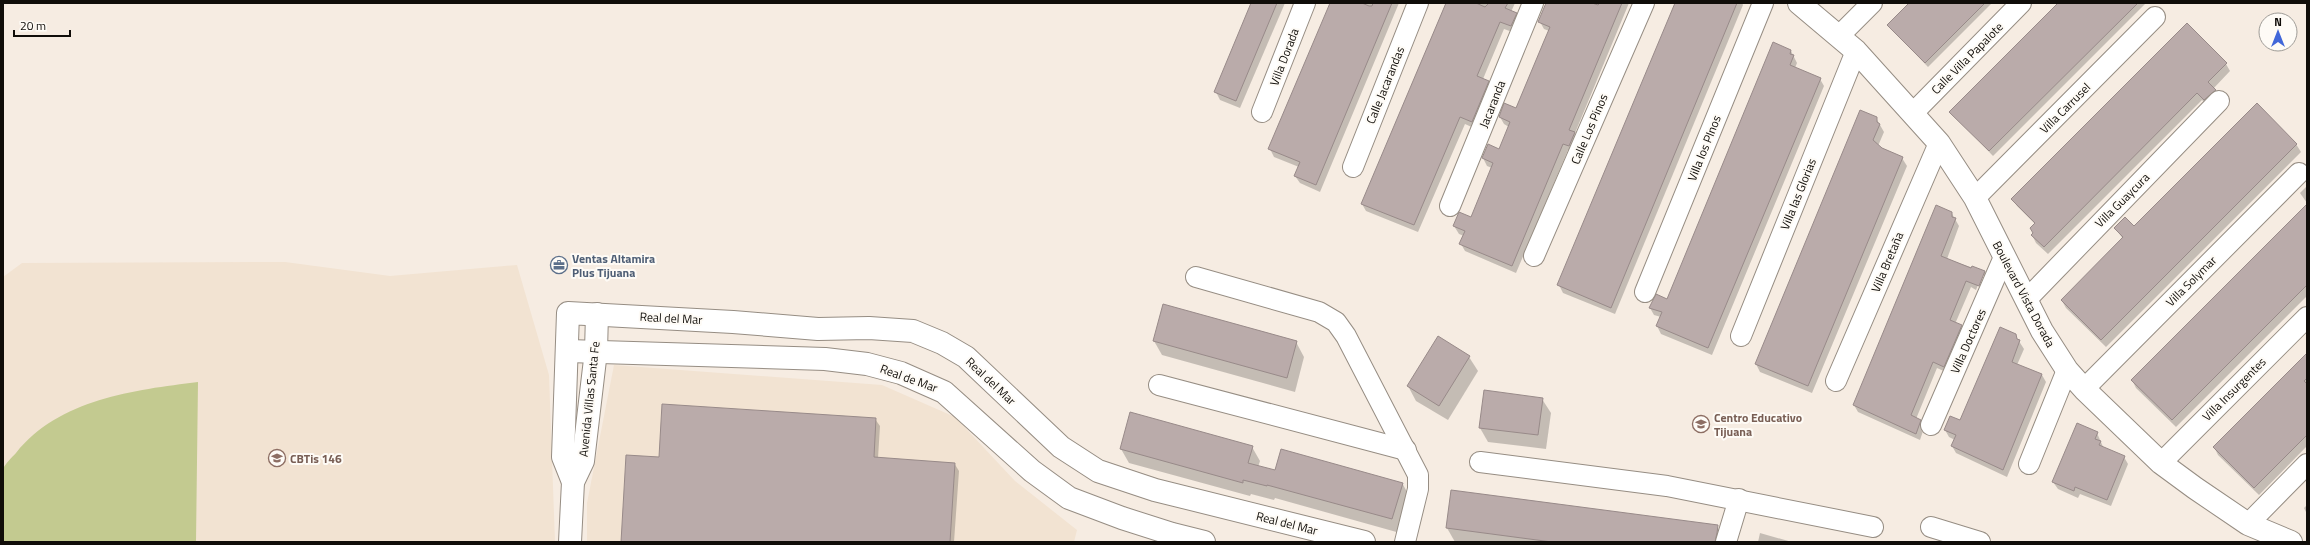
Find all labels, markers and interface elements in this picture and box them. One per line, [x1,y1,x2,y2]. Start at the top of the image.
scale bar [14,12,70,38]
north arrow [2258,12,2298,52]
text: N [2274,14,2282,30]
text: 20 m [20,16,46,35]
street label: Calle Villa Papalote [1927,18,2007,98]
street label: Villa Dorada [1264,25,1304,89]
street label: Calle Jacarandas [1361,43,1409,127]
street label: Jacaranda [1474,77,1510,131]
street label: Villa Carrusel [2035,78,2095,138]
street label: Calle Los Pinos [1566,90,1613,167]
street label: Villa los PInos [1682,112,1726,184]
street label: Villa las Glorias [1775,155,1821,233]
street label: Villa Guaycura [2090,168,2154,232]
street label: Villa Bretaña [1866,229,1908,295]
street label: Boulevard Vista Dorada [1988,237,2060,351]
place label: Ventas Altamira Plus Tijuana [572,249,655,282]
street label: Villa Solymar [2161,251,2221,311]
office icon: Ventas Altamira Plus Tijuana [549,255,569,275]
street label: Villa Doctores [1945,305,1991,377]
street label: Real del Mar [639,307,703,329]
street label: Avenida Villas Santa Fe [573,340,605,458]
street label: Villa Insurgentes [2198,352,2271,425]
street label: Real del Mar [962,353,1020,409]
street label: Real de Mar [878,359,940,397]
place label: Centro Educativo Tijuana [1714,408,1802,441]
school or university icon: Centro Educativo Tijuana [1691,414,1711,434]
school or university icon: CBTis 146 [267,448,287,468]
place label: CBTis 146 [290,449,342,468]
street label: Real del Mar [1254,506,1320,540]

